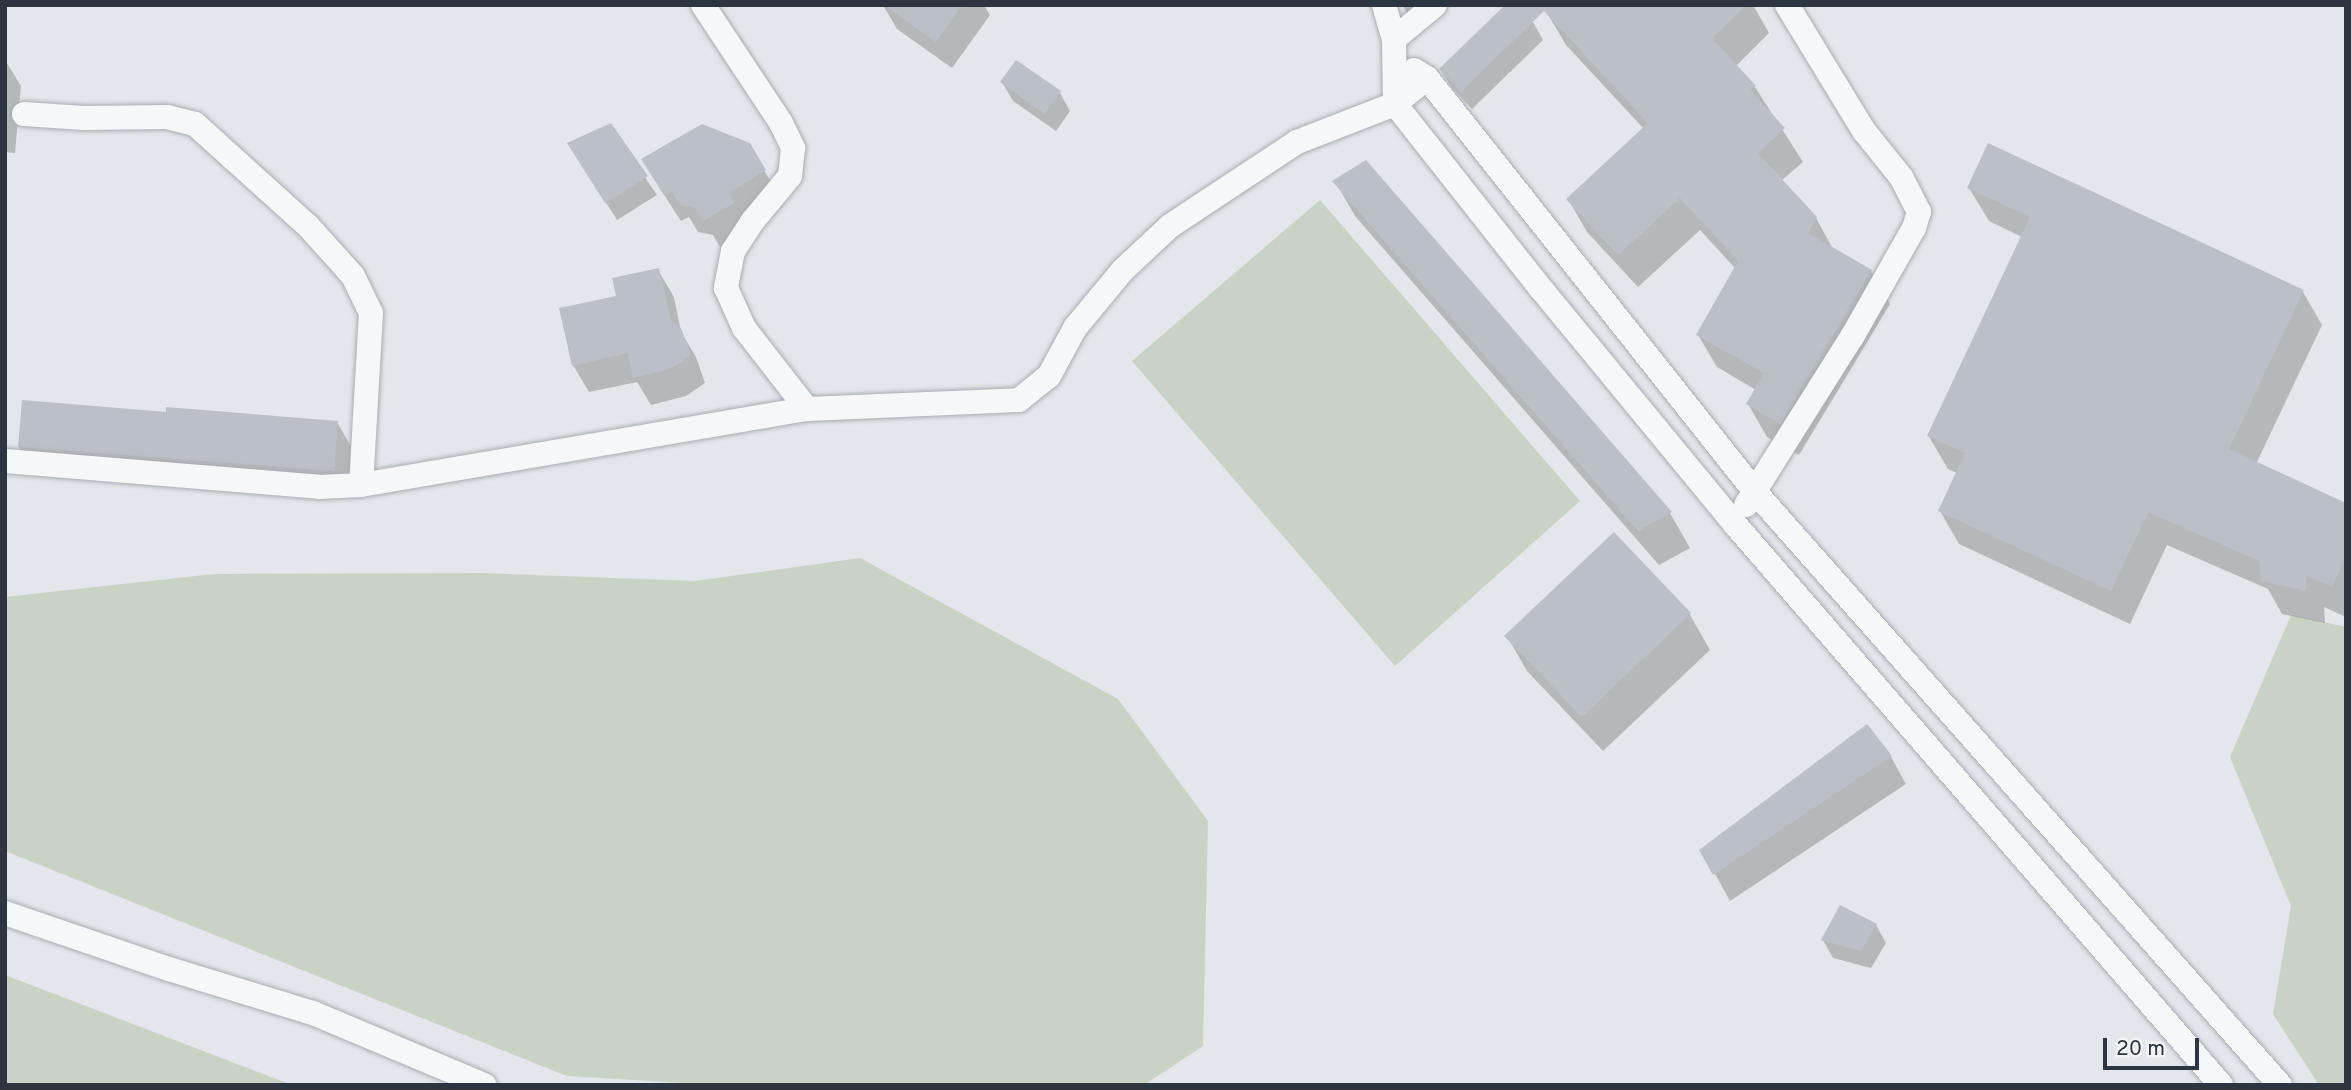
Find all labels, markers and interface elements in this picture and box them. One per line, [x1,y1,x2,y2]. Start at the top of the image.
scale bar [2106,1024,2202,1068]
text: 20 m [2116,1036,2165,1063]

